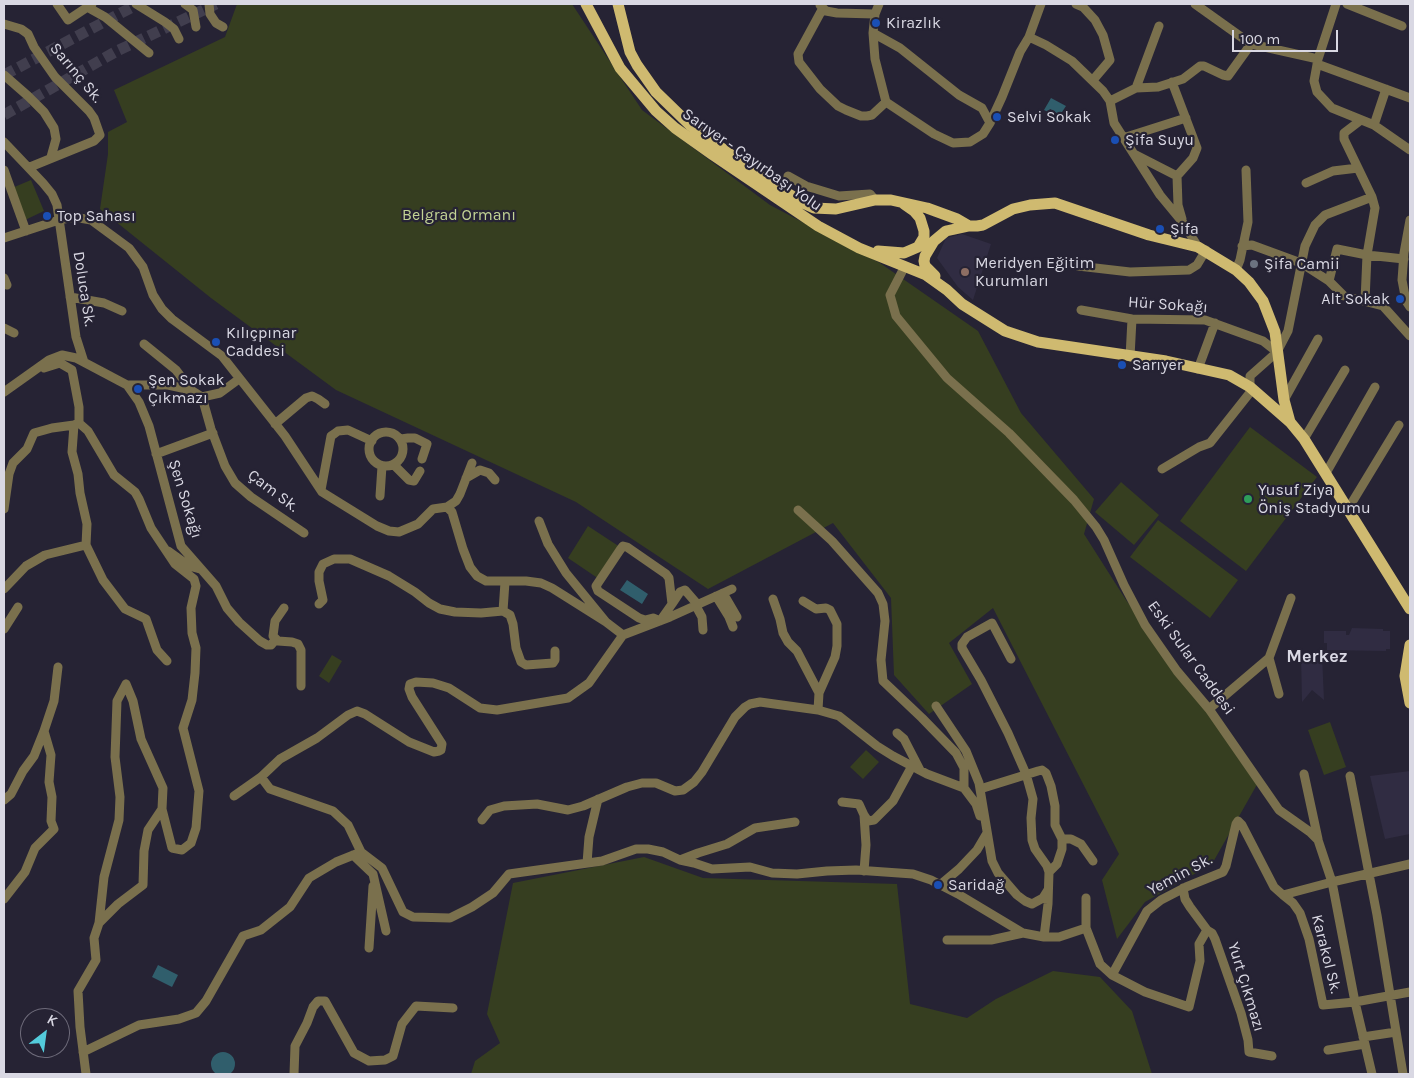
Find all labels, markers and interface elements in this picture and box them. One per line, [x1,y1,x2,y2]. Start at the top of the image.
place label: Kirazlık [886,13,941,33]
marker: Kirazlık [870,17,882,29]
scale bar [1234,20,1340,52]
text: 100 m [1240,30,1280,48]
street label: Sarınç Sk. [45,39,107,107]
street label: Sarıyer - Çayırbaşı Yolu [678,104,826,216]
place label: Selvi Sokak [1007,107,1091,127]
marker: Selvi Sokak [991,111,1003,123]
place label: Şifa Suyu [1125,130,1194,150]
marker: Şifa Suyu [1109,134,1121,146]
park label: Belgrad Ormanı [402,205,516,225]
place label: Top Sahası [57,206,136,226]
marker: Top Sahası [41,210,53,222]
place label: Şifa [1170,219,1199,239]
marker: Şifa [1154,223,1166,235]
street label: Doluca Sk. [69,250,99,328]
place label: Meridyen Eğitim Kurumları [975,253,1094,291]
place label: Şifa Camii [1264,254,1340,274]
marker: Şifa Camii [1248,258,1260,270]
marker: Meridyen Eğitim Kurumları [959,266,971,278]
place label: Alt Sokak [1321,289,1390,309]
street label: Hür Sokağı [1127,293,1209,317]
marker: Alt Sokak [1394,293,1406,305]
place label: Kılıçpınar Caddesi [226,323,296,361]
marker: Kılıçpınar Caddesi [210,336,222,348]
place label: Sarıyer [1132,355,1182,375]
marker: Sarıyer [1116,359,1128,371]
place label: Şen Sokak Çıkmazı [148,370,225,408]
marker: Şen Sokak Çıkmazı [132,383,144,395]
street label: Şen Sokağı [164,457,206,541]
street label: Çam Sk. [244,466,302,516]
place label: Yusuf Ziya Öniş Stadyumu [1258,480,1371,518]
marker: Yusuf Ziya Öniş Stadyumu [1242,493,1254,505]
street label: Eski Sular Caddesi [1143,597,1239,719]
district label: Merkez [1286,646,1348,668]
street label: Yemin Sk. [1144,850,1216,900]
place label: Saridağ [948,875,1004,895]
marker: Saridağ [932,879,944,891]
street label: Karakol Sk. [1307,913,1345,995]
street label: Yurt Çıkmazı [1223,940,1269,1034]
north arrow [20,1008,70,1058]
text: K [44,1011,60,1030]

